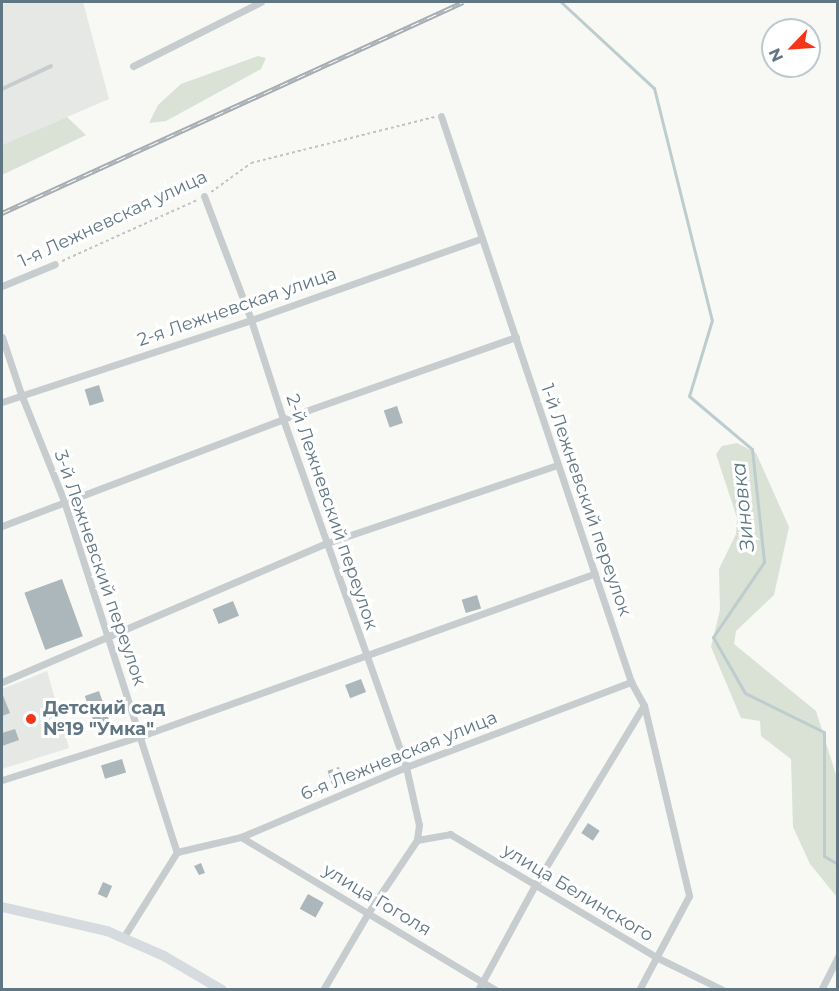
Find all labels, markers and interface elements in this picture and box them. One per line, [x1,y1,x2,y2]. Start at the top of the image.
north arrow [761,18,821,78]
text: N [765,45,787,65]
street label: 1-я Лежневская улица [15,166,211,272]
street label: 2-я Лежневская улица [135,263,339,351]
street label: 1-й Лежневский переулок [536,381,636,619]
street label: 2-й Лежневский переулок [281,391,383,633]
street label: 3-й Лежневский переулок [49,447,151,689]
water label: Зиновка [726,461,760,553]
place label: Детский сад №19 "Умка" [43,698,165,740]
street label: 6-я Лежневская улица [298,707,500,805]
marker: Детский сад №19 "Умка" [24,712,38,726]
street label: улица Белинского [499,839,657,947]
street label: улица Гоголя [319,859,435,941]

